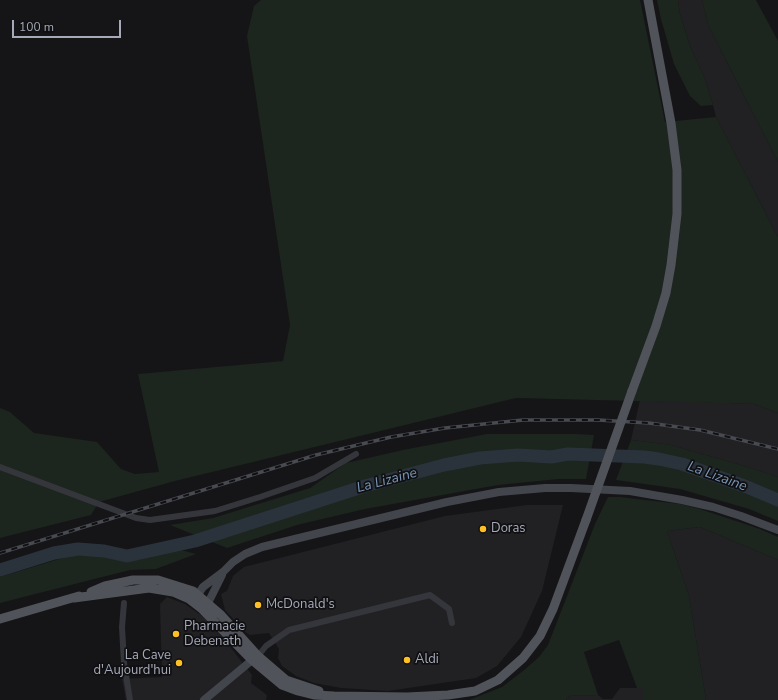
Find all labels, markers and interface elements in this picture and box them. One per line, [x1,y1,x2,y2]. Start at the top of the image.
scale bar [14,12,123,38]
text: 100 m [19,19,54,35]
water label: La Lizaine [685,459,749,495]
water label: La Lizaine [355,465,419,497]
place label: Doras [491,521,526,537]
marker: Doras [478,524,488,534]
place label: McDonald's [266,597,335,613]
marker: McDonald's [253,600,263,610]
place label: Pharmacie Debenath [184,619,245,650]
marker: Pharmacie Debenath [171,629,181,639]
place label: La Cave d'Aujourd'hui [93,648,171,679]
place label: Aldi [415,652,439,668]
marker: Aldi [402,655,412,665]
marker: La Cave d'Aujourd'hui [174,658,184,668]

